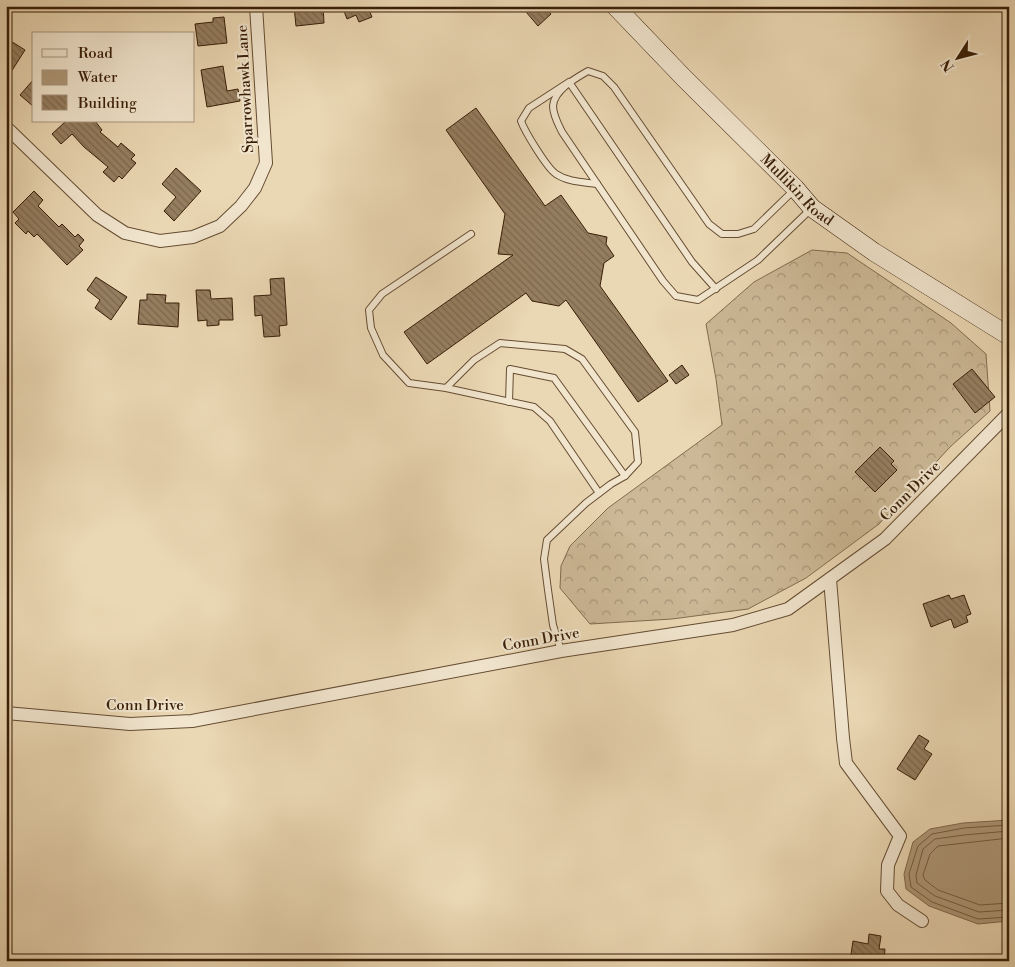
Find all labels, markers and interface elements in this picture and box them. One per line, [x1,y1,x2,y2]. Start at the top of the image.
street label: Sparrowhawk Lane [233,24,258,153]
legend [32,32,195,122]
north arrow [932,32,982,82]
text: Road [78,44,113,63]
text: N [938,55,959,75]
text: Water [77,68,118,87]
text: Building [77,94,137,113]
street label: Mullikin Road [756,150,838,231]
street label: Conn Drive [876,457,945,526]
street label: Conn Drive [501,623,581,656]
street label: Conn Drive [106,696,184,715]

